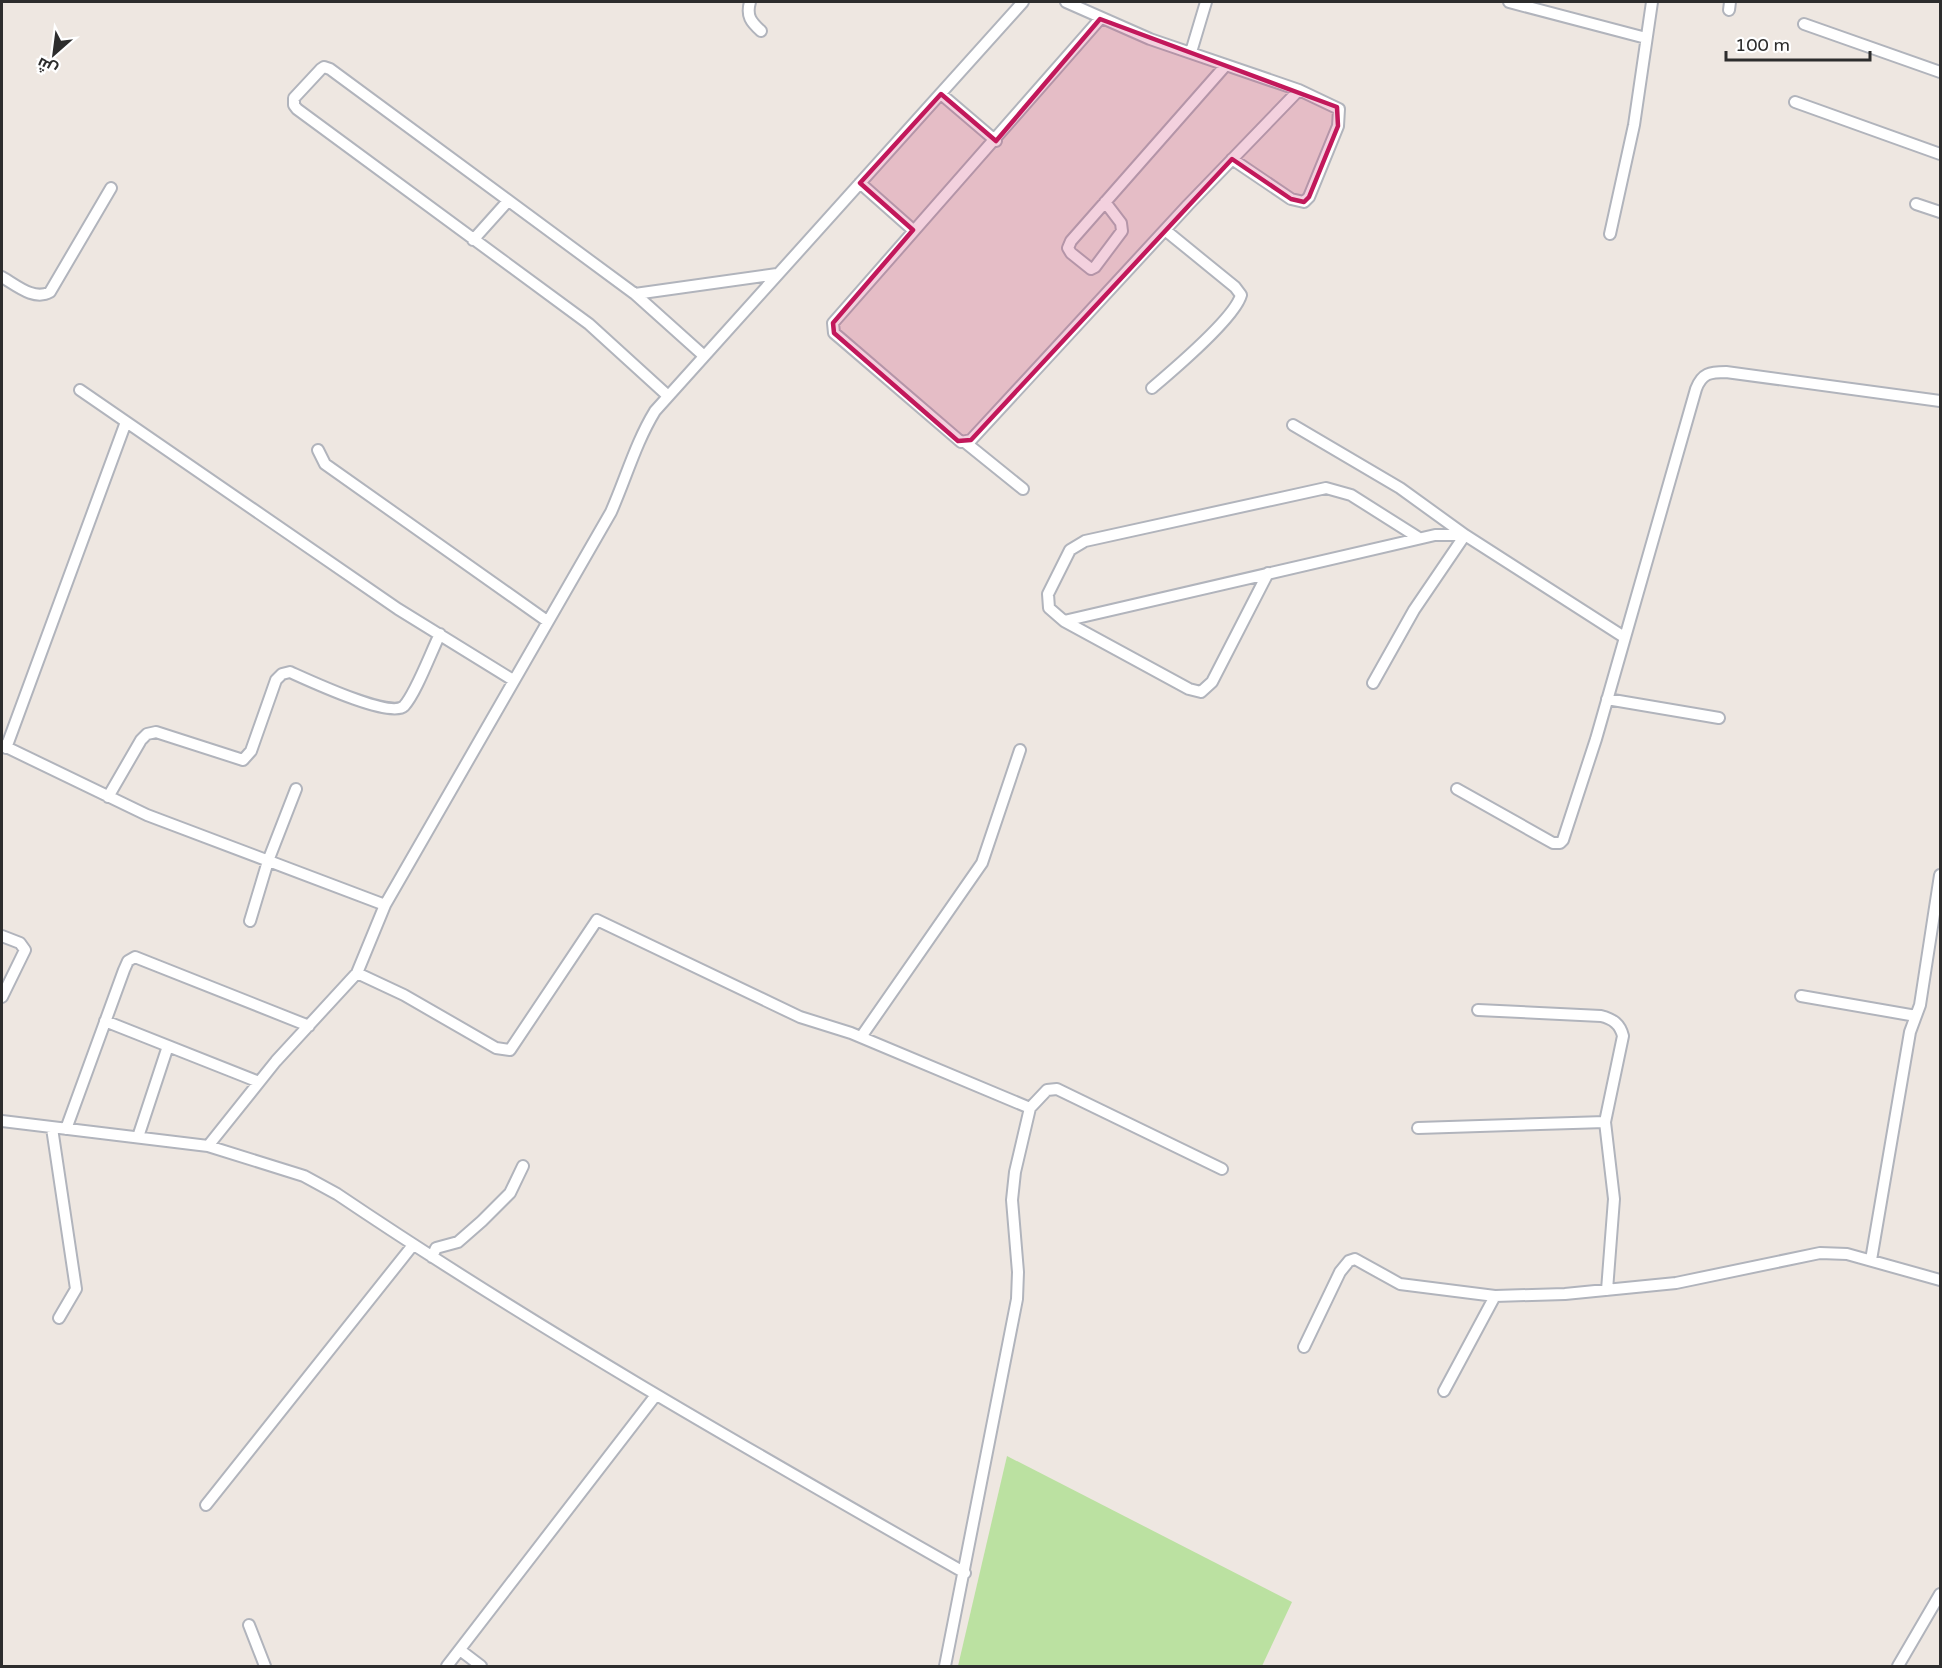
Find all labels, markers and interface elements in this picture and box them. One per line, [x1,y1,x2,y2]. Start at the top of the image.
north arrow [24,24,84,84]
scale bar [1726,24,1870,62]
text: 100 m [1735,34,1790,56]
text: ش [34,53,61,80]

